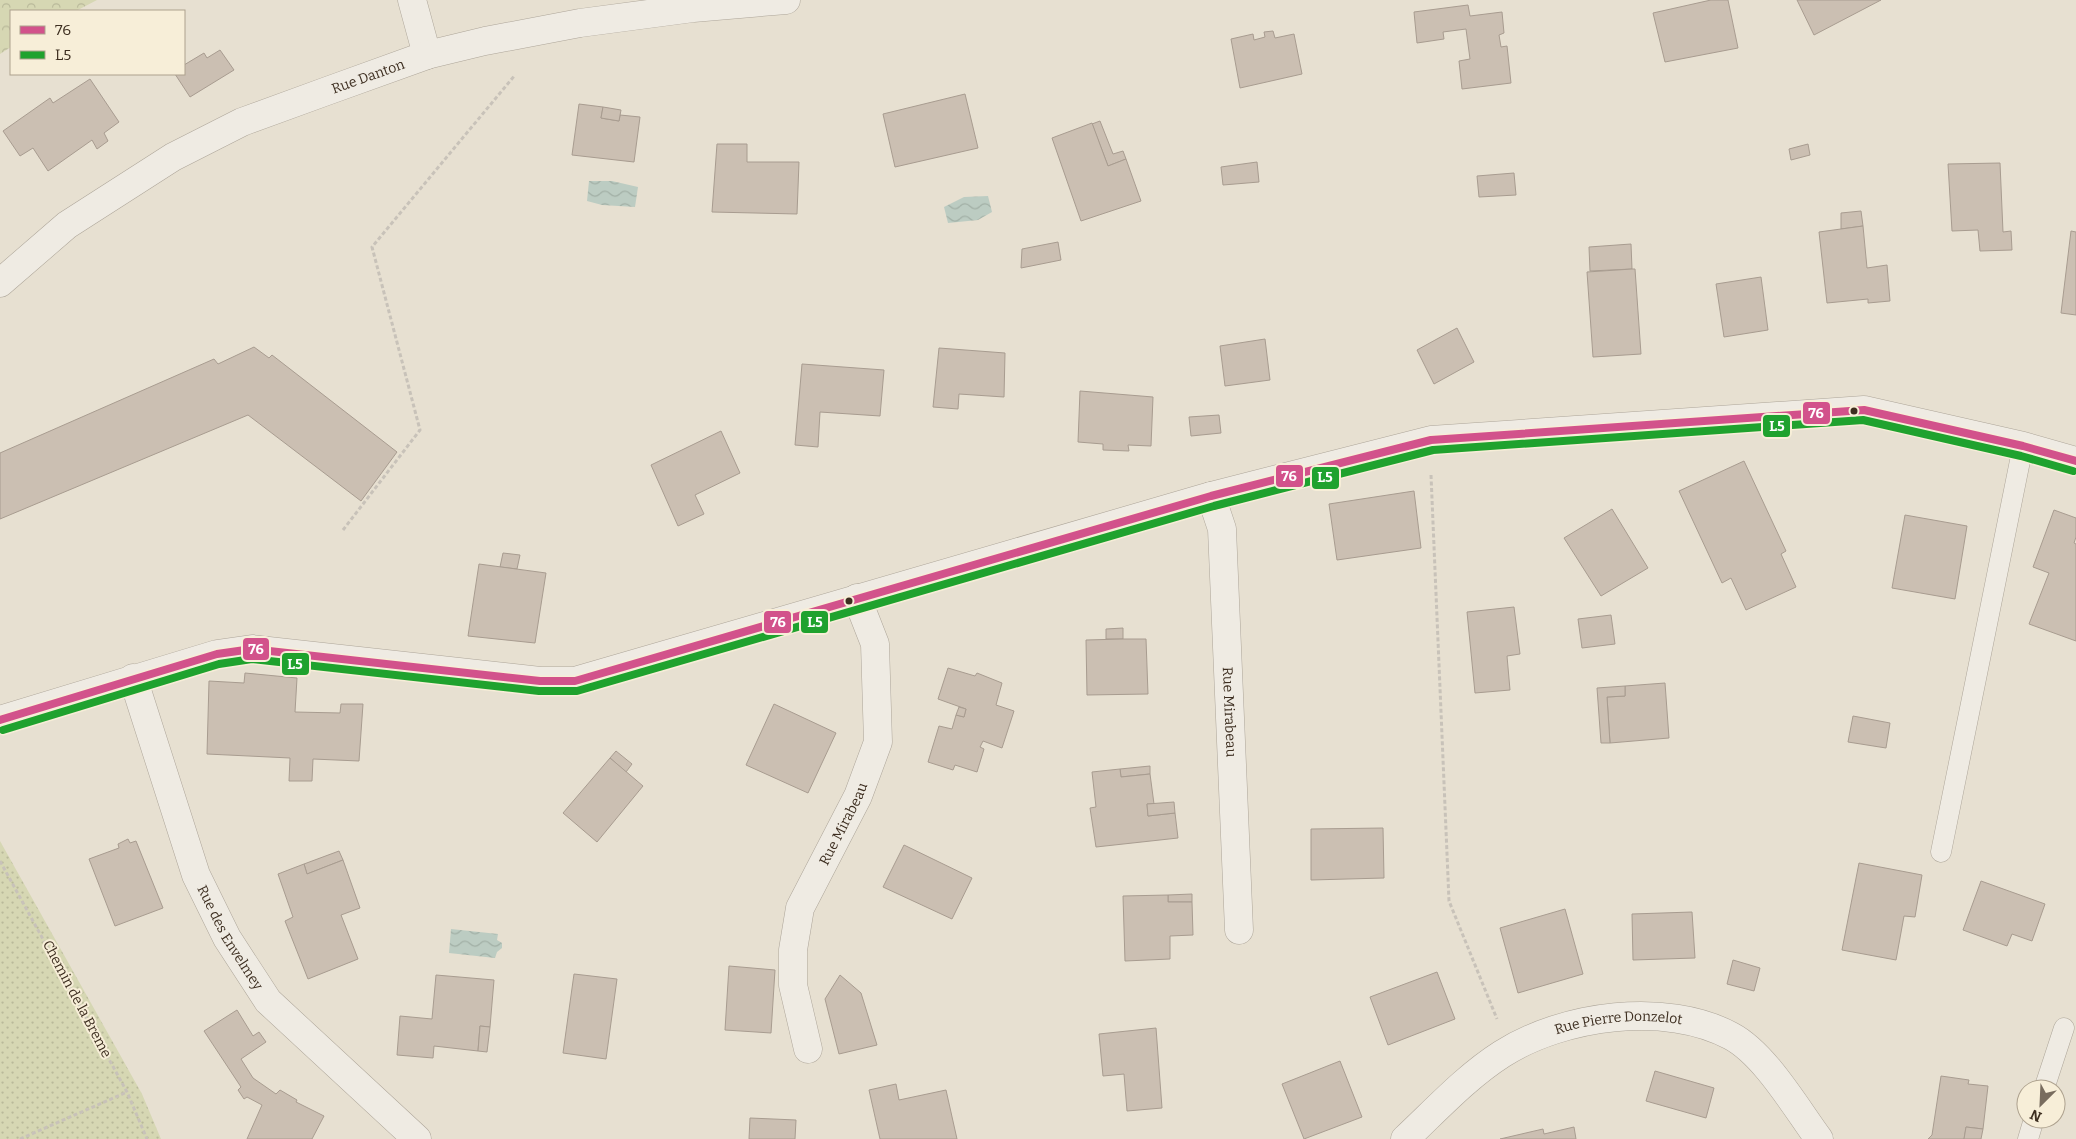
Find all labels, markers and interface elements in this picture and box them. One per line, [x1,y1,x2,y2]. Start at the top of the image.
legend [10,10,185,75]
text: 76 [55,21,71,39]
text: L5 [55,46,71,64]
street label: Rue Danton [329,55,407,97]
line badge: 76 [1802,401,1831,425]
text: 76 [1808,405,1824,422]
unlabelled marker [1849,406,1859,416]
line badge: L5 [1762,414,1791,438]
text: L5 [1769,418,1785,435]
line badge: 76 [1275,464,1304,488]
line badge: L5 [1311,466,1340,490]
text: 76 [1281,468,1297,485]
text: L5 [1317,469,1333,486]
unlabelled marker [844,596,854,606]
line badge: 76 [763,610,792,634]
line badge: L5 [800,610,829,634]
text: 76 [770,614,786,631]
text: L5 [807,614,823,631]
line badge: 76 [242,637,270,661]
text: 76 [248,641,264,658]
line badge: L5 [281,652,310,676]
text: L5 [287,656,303,673]
street label: Rue Mirabeau [1219,667,1240,758]
street label: Rue Mirabeau [815,780,871,868]
street label: Rue des Envelmey [194,882,267,993]
street label: Chemin de la Breme [39,937,115,1061]
street label: Rue Pierre Donzelot [1552,1007,1684,1038]
north arrow [2016,1079,2066,1129]
text: N [2027,1105,2044,1125]

